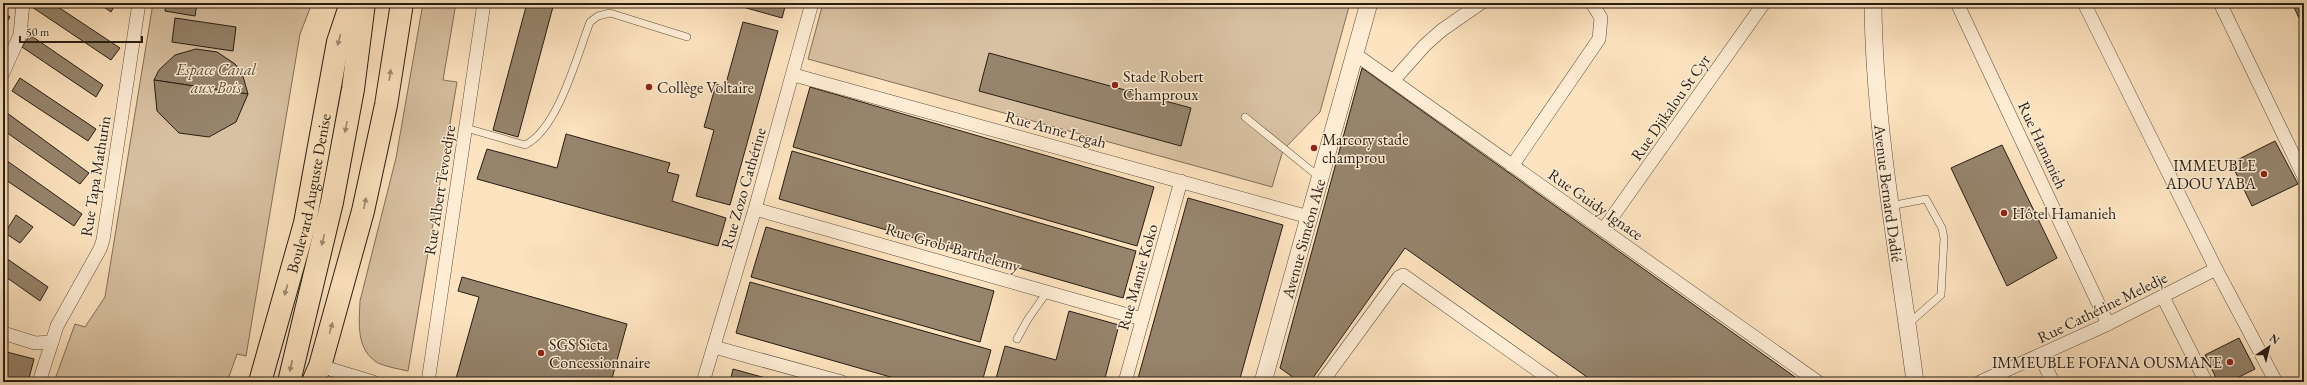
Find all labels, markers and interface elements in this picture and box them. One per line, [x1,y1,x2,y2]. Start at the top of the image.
scale bar [20,18,142,44]
text: 50 m [26,24,50,40]
one-way arrow [336,34,342,46]
street label: Rue Djikalou St Cyr [1626,49,1715,165]
park label: Espace Canal aux Bois [175,59,256,98]
place label: Stade Robert Champroux [1123,66,1204,105]
one-way arrow [388,69,394,81]
place label: Collège Voltaire [657,77,754,98]
marker: Stade Robert Champroux [1110,80,1120,90]
marker: Collège Voltaire [644,82,654,92]
street label: Rue Hamanieh [2013,98,2072,192]
street label: Rue Anne Legah [1003,106,1109,153]
street label: Boulevard Auguste Denise [281,112,336,275]
street label: Rue Tapa Mathurin [76,114,116,238]
one-way arrow [343,121,349,133]
street label: Avenue Bernard Dadié [1869,122,1908,263]
street label: Rue Albert Tevoedjre [419,124,460,257]
street label: Rue Zozo Cathérine [716,125,771,251]
place label: Marcory stade champrou [1322,129,1408,168]
marker: Marcory stade champrou [1309,143,1319,153]
place label: IMMEUBLE ADOU YABA [2165,155,2257,194]
street label: Rue Guidy Ignace [1544,164,1647,245]
marker: IMMEUBLE ADOU YABA [2259,169,2269,179]
street label: Avenue Siméon Ake [1277,176,1330,302]
one-way arrow [362,196,368,209]
place label: Hôtel Hamanieh [2012,203,2116,224]
marker: Hôtel Hamanieh [1999,208,2009,218]
street label: Rue Grobi Barthelemy [883,218,1024,277]
street label: Rue Mamie Koko [1112,222,1163,333]
one-way arrow [319,233,325,246]
street label: Rue Cathérine Meledje [2034,267,2171,348]
one-way arrow [283,285,289,297]
one-way arrow [328,322,334,334]
north arrow [2249,327,2289,367]
text: N [2267,331,2282,347]
place label: SGS Sicta Concessionnaire [549,334,650,373]
marker: SGS Sicta Concessionnaire [536,348,546,358]
place label: IMMEUBLE FOFANA OUSMANE [1992,352,2222,373]
marker: IMMEUBLE FOFANA OUSMANE [2225,357,2235,367]
one-way arrow [288,360,294,372]

